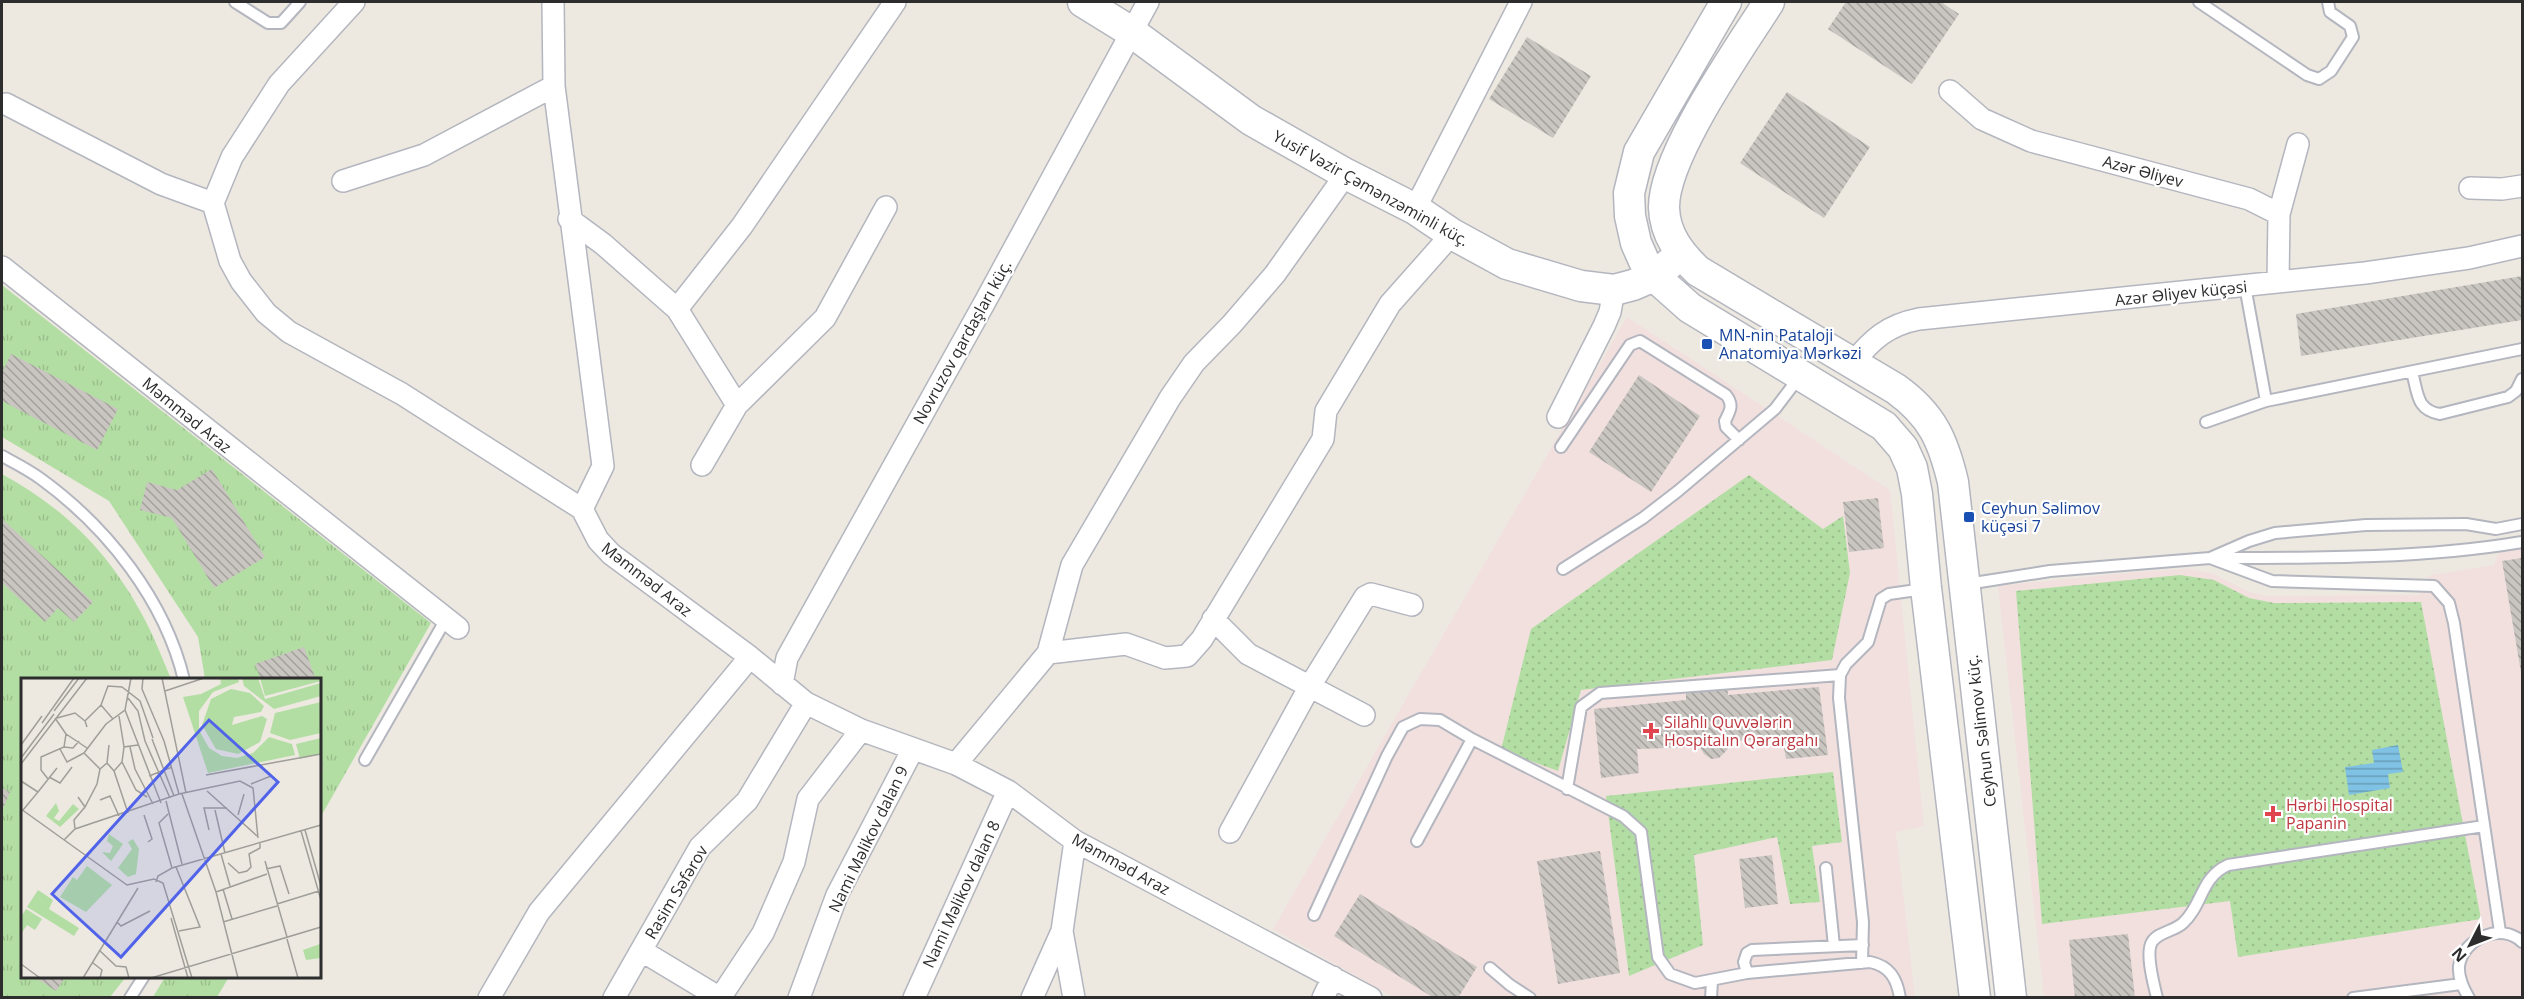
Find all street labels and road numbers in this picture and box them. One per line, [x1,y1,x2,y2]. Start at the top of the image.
street label: Yusif Vəzir Çəmənzəminli küç. [1269,125,1473,251]
street label: Azər Əliyev [2100,150,2186,192]
street label: Novruzov qardaşları küç. [908,256,1016,428]
street label: Azər Əliyev küçəsi [2114,275,2248,311]
street label: Məmməd Araz [138,372,236,458]
street label: Məmməd Araz [597,537,697,621]
street label: Ceyhun Səlimov küç. [1961,654,2001,808]
street label: Nami Məlikov dalan 9 [823,762,913,916]
street label: Nami Məlikov dalan 8 [917,817,1005,971]
street label: Məmməd Araz [1068,828,1174,900]
street label: Rasim Səfərov [639,841,713,943]

